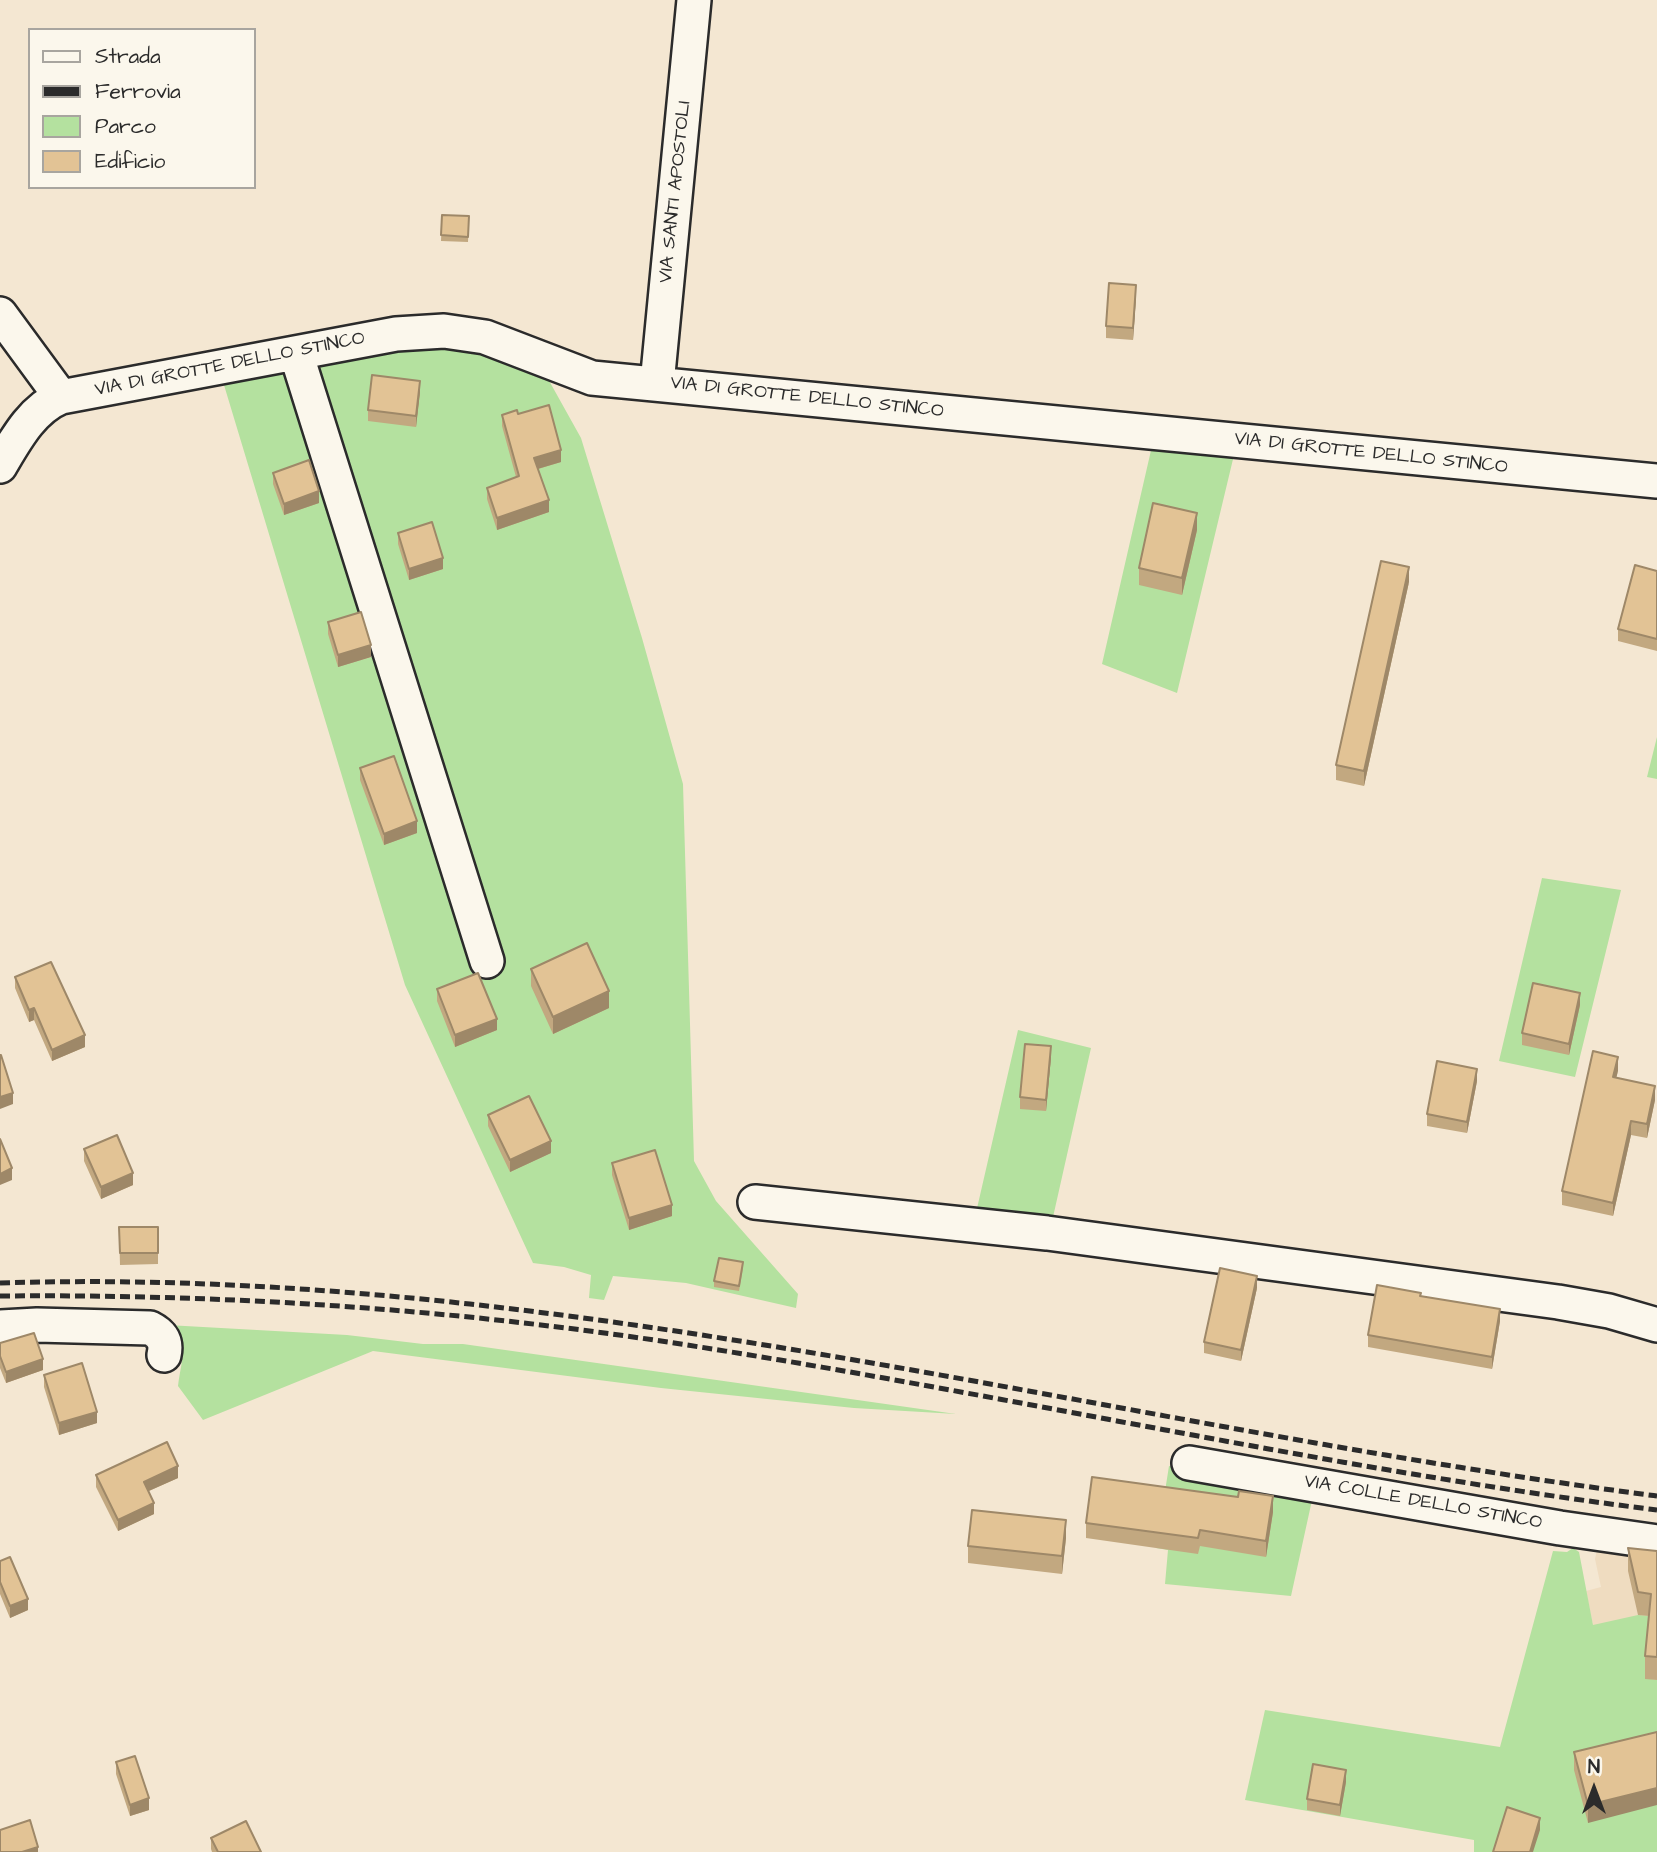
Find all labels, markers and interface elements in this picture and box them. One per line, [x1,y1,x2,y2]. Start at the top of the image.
legend [28,28,256,189]
text: Strada [95,42,161,71]
text: Ferrovia [95,77,181,106]
street label: VIA SANTI APOSTOLI [655,100,697,284]
text: Parco [95,112,156,141]
text: Edificio [95,147,165,176]
street label: VIA DI GROTTE DELLO STINCO [93,328,367,402]
street label: VIA DI GROTTE DELLO STINCO [669,372,945,424]
street label: VIA DI GROTTE DELLO STINCO [1233,428,1509,480]
street label: VIA COLLE DELLO STINCO [1302,1471,1544,1535]
north arrow [1559,1754,1629,1824]
text: N [1588,1754,1600,1781]

